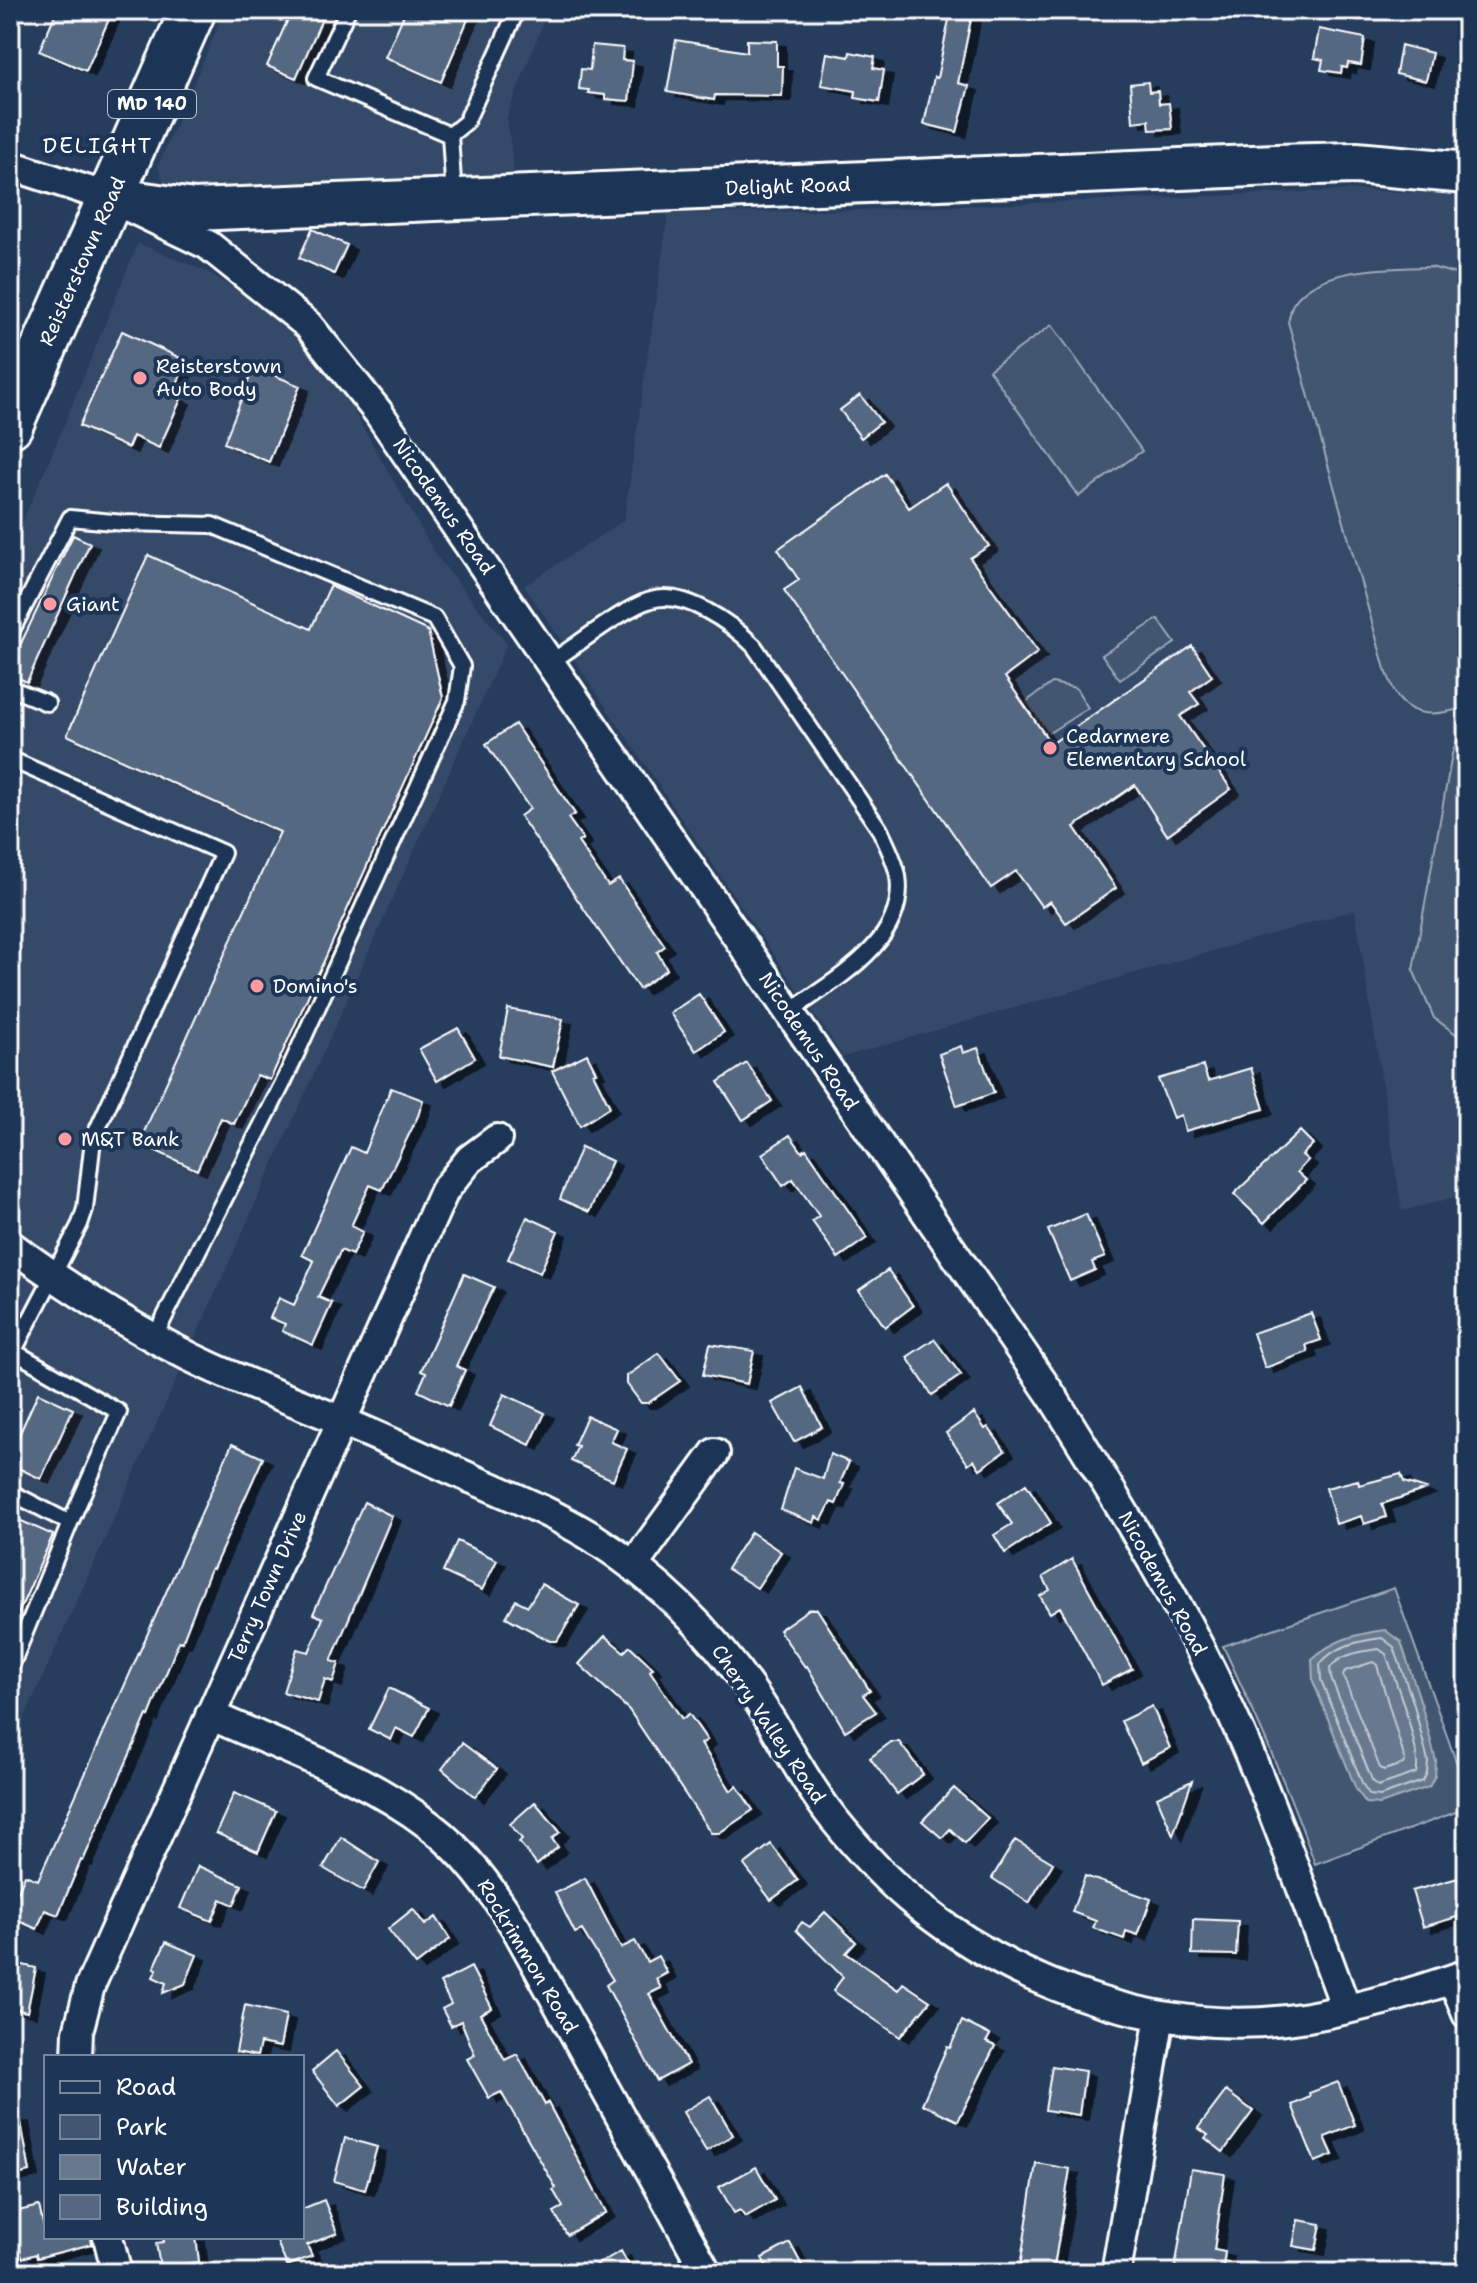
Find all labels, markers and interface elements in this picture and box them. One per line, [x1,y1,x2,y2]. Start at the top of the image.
road number: MD 140 [108,90,196,118]
district label: DELIGHT [43,131,153,160]
street label: Delight Road [725,171,852,201]
street label: Reisterstown Road [33,172,131,350]
place label: Reisterstown Auto Body [156,353,282,402]
marker: Reisterstown Auto Body [131,369,149,387]
street label: Nicodemus Road [387,432,501,580]
place label: Giant [66,591,120,617]
marker: Giant [41,595,59,613]
place label: Cedarmere Elementary School [1066,723,1246,772]
marker: Cedarmere Elementary School [1041,739,1059,757]
street label: Nicodemus Road [753,967,865,1115]
place label: Domino's [273,973,358,999]
marker: Domino's [248,977,266,995]
place label: M&T Bank [81,1126,180,1152]
marker: M&T Bank [56,1130,74,1148]
street label: Nicodemus Road [1113,1506,1214,1660]
street label: Terry Town Drive [222,1507,312,1667]
street label: Cherry Valley Road [706,1639,832,1809]
street label: Rockrimmon Road [472,1874,585,2038]
legend [44,2055,304,2239]
text: Road [116,2071,176,2103]
text: Park [116,2111,168,2143]
text: Water [116,2151,187,2183]
text: Building [116,2191,208,2223]

